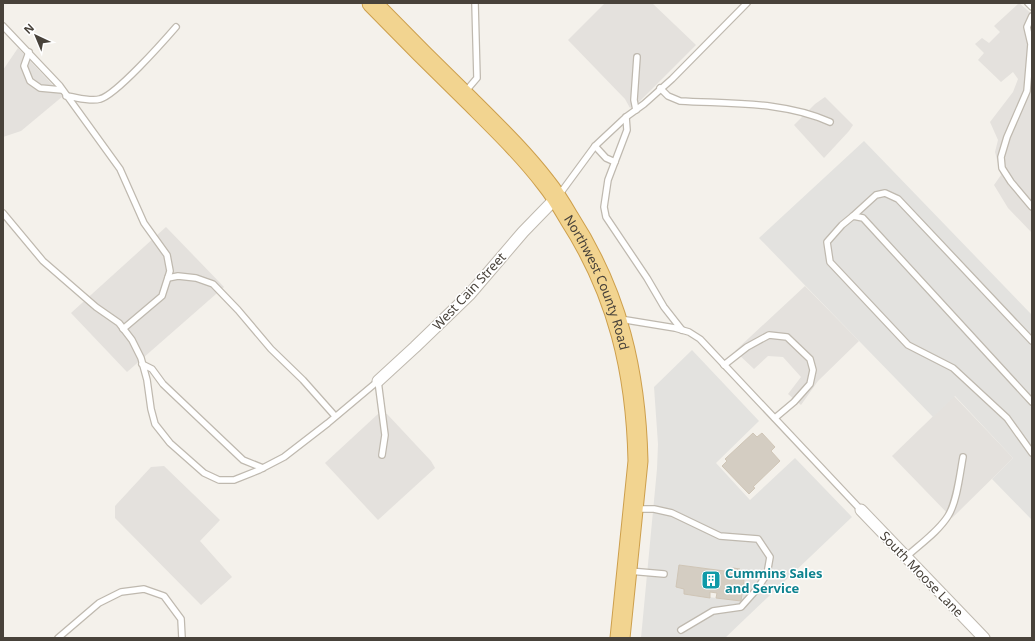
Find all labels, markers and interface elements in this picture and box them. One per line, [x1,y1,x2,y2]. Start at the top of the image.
north arrow [16,16,56,56]
text: N [20,20,37,37]
street label: Northwest County Road [560,211,634,352]
street label: West Cain Street [428,248,510,334]
street label: South Moose Lane [876,527,968,621]
place label: Cummins Sales and Service [725,564,823,597]
building icon: Cummins Sales and Service [700,569,722,591]

